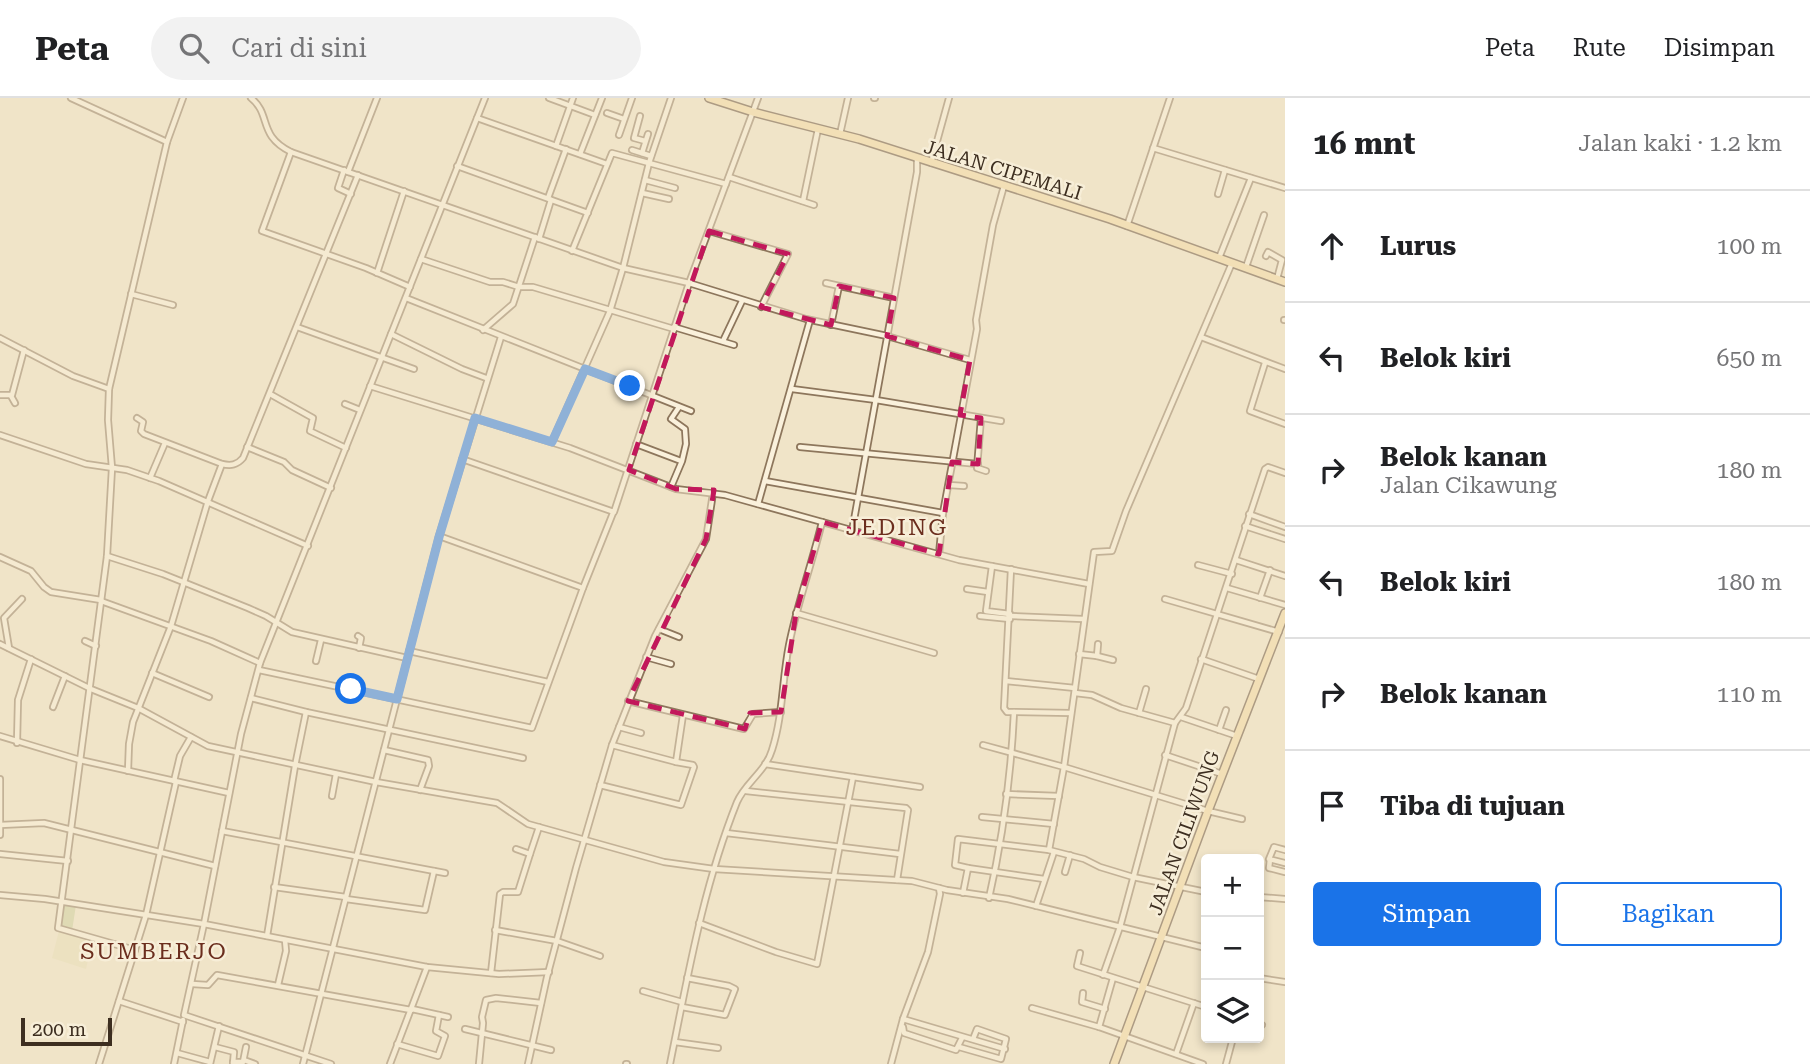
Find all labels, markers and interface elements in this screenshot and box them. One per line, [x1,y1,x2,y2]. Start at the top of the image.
search box [151,17,641,80]
text: Peta [35,29,109,68]
icon: search [175,29,213,67]
text: Cari di sini [231,33,367,63]
text: Peta [1485,34,1535,62]
text: Rute [1573,34,1626,62]
text: Disimpan [1664,34,1775,62]
text: 16 mnt [1313,126,1415,161]
text: Jalan kaki · 1.2 km [1578,130,1782,157]
street label: JALAN CIPEMALI [921,135,1085,205]
icon: ahead [1313,227,1351,265]
text: Lurus [1380,231,1456,261]
text: 100 m [1717,233,1782,260]
icon: left [1313,339,1351,377]
text: Belok kiri [1380,343,1511,373]
text: 650 m [1717,345,1782,372]
route end [614,370,645,401]
text: Belok kanan [1380,442,1547,472]
icon: right [1313,451,1351,489]
text: 180 m [1717,457,1782,484]
text: Jalan Cikawung [1380,472,1556,499]
district label: JEDING [846,514,948,541]
icon: left [1313,563,1351,601]
text: Belok kiri [1380,567,1511,597]
text: 180 m [1717,569,1782,596]
route start [335,673,366,704]
icon: right [1313,675,1351,713]
text: Belok kanan [1380,679,1547,709]
text: 110 m [1717,681,1782,708]
street label: JALAN CILIWUNG [1144,748,1224,918]
icon: arrive [1313,787,1351,825]
text: Tiba di tujuan [1380,791,1565,821]
map controls [1201,854,1264,1043]
button: + [1201,854,1264,917]
button: Simpan [1313,882,1541,946]
button: Bagikan [1555,882,1782,946]
button: − [1201,917,1264,980]
district label: SUMBERJO [80,938,228,965]
button: layers [1201,980,1264,1043]
scale bar [21,1015,112,1047]
text: 200 m [32,1018,86,1041]

